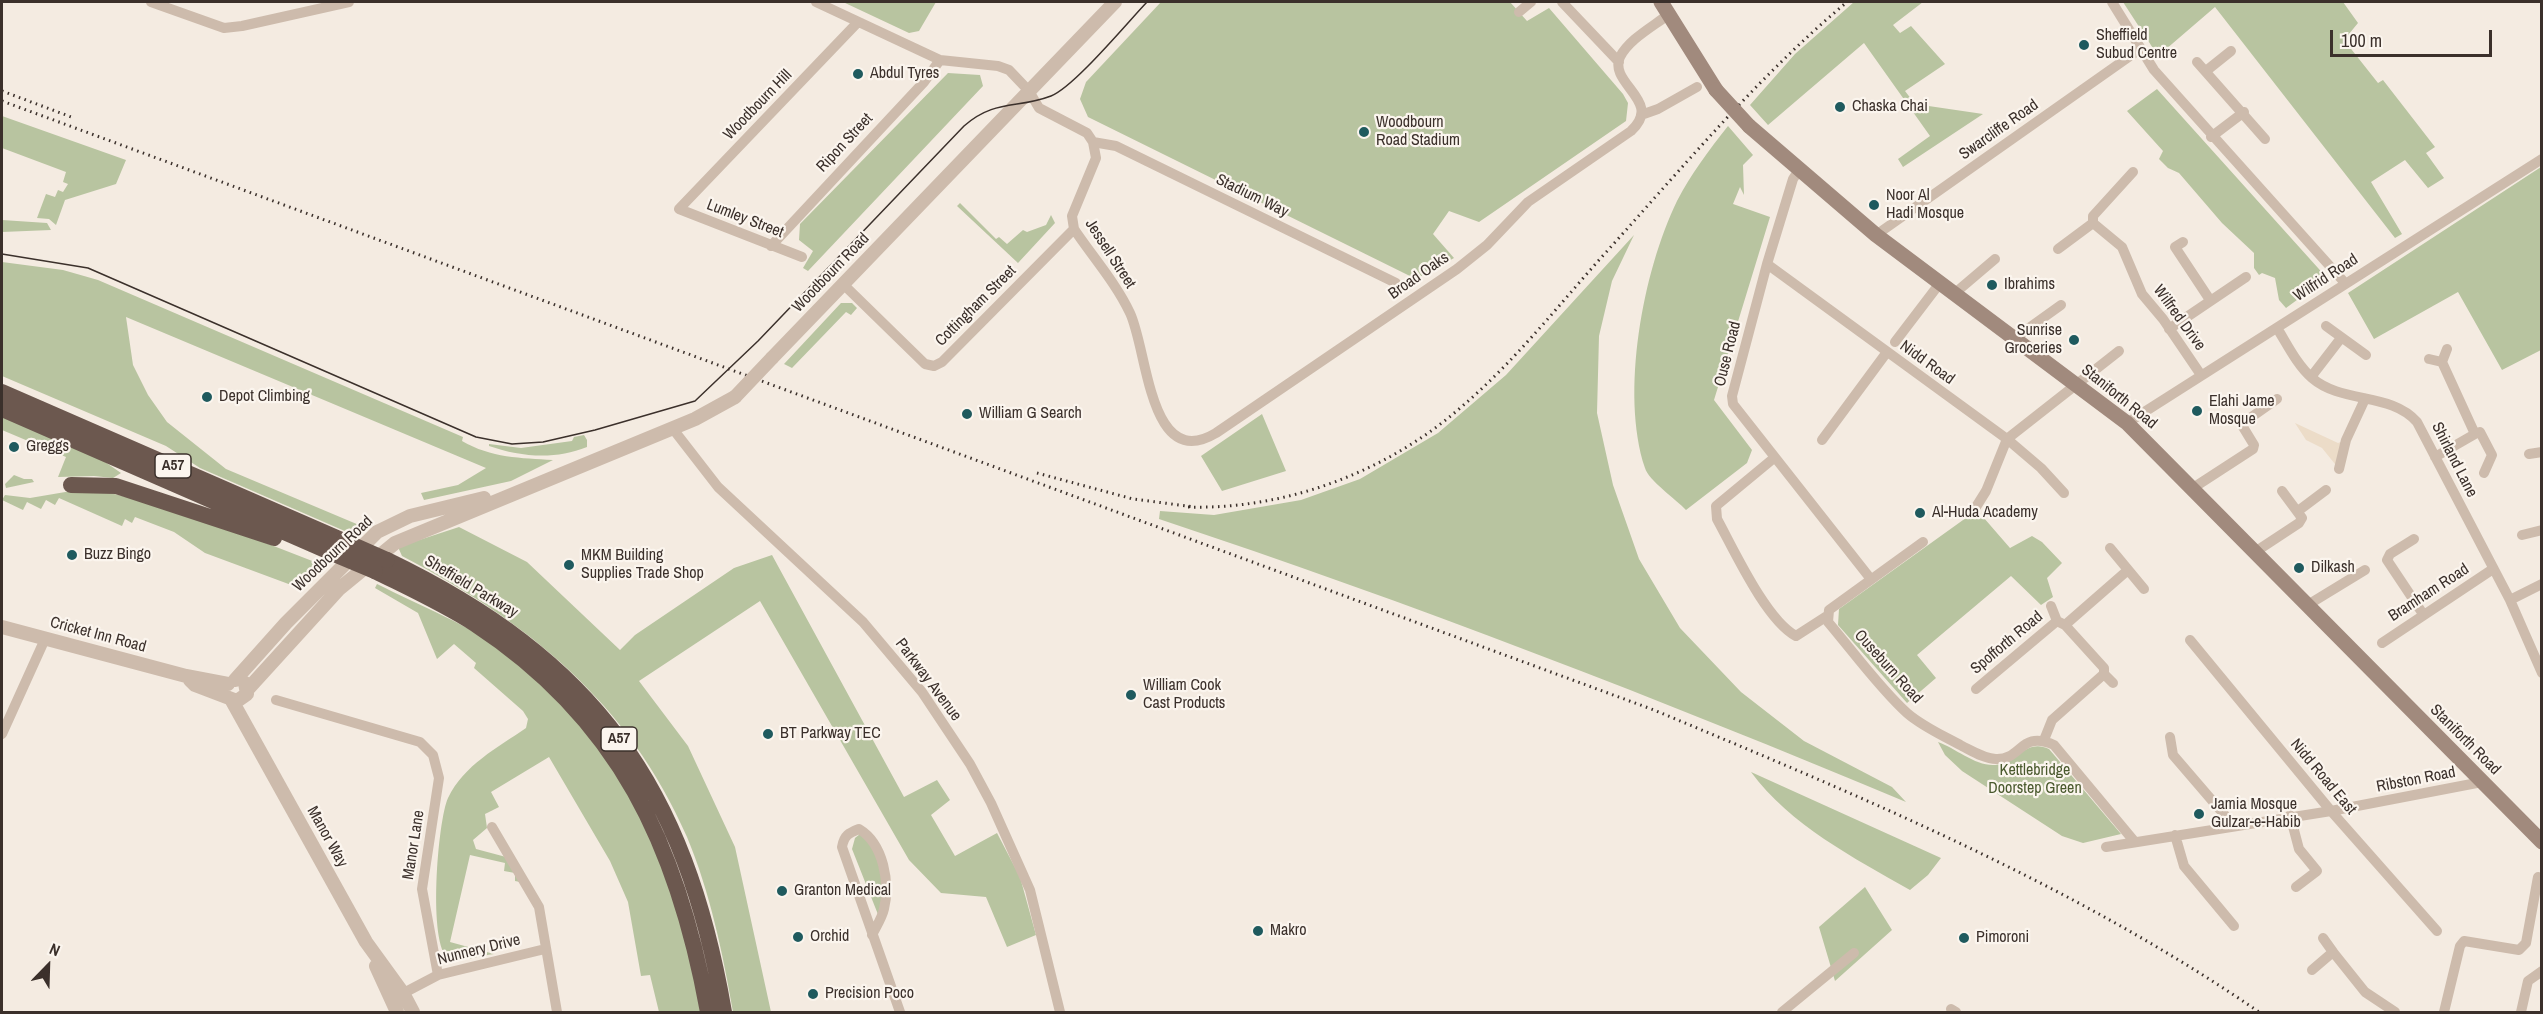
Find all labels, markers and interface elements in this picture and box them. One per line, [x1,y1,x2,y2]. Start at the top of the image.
scale bar [2333,18,2495,56]
place label: Sheffield Subud Centre [2096,26,2177,64]
text: 100 m [2341,28,2382,53]
marker: Sheffield Subud Centre [2077,38,2091,52]
place label: Abdul Tyres [870,64,939,84]
street label: Woodbourn Hill [720,66,796,144]
marker: Abdul Tyres [851,67,865,81]
street label: Swarcliffe Road [1956,96,2042,164]
place label: Chaska Chai [1852,97,1928,117]
marker: Chaska Chai [1833,100,1847,114]
street label: Ripon Street [813,110,877,176]
place label: Woodbourn Road Stadium [1376,113,1460,151]
marker: Woodbourn Road Stadium [1357,125,1371,139]
street label: Stadium Way [1213,170,1291,222]
place label: Noor Al Hadi Mosque [1886,186,1964,224]
street label: Lumley Street [704,196,786,242]
marker: Noor Al Hadi Mosque [1867,198,1881,212]
street label: Jessell Street [1081,216,1139,292]
street label: Woodbourn Road [788,229,874,317]
street label: Broad Oaks [1385,248,1453,304]
street label: Wilfrid Road [2290,250,2362,306]
street label: Cottingham Street [932,262,1020,350]
place label: Ibrahims [2004,275,2055,295]
marker: Ibrahims [1985,278,1999,292]
street label: Wilfred Drive [2149,281,2209,355]
street label: Ouse Road [1711,319,1745,389]
place label: Sunrise Groceries [2004,321,2062,359]
marker: Sunrise Groceries [2067,333,2081,347]
street label: Nidd Road [1896,337,1958,389]
street label: Staniforth Road [2077,361,2161,433]
place label: Depot Climbing [219,387,310,407]
marker: Depot Climbing [200,390,214,404]
place label: Elahi Jame Mosque [2209,392,2275,430]
place label: William G Search [979,404,1082,424]
marker: Elahi Jame Mosque [2190,404,2204,418]
marker: William G Search [960,407,974,421]
street label: Shirland Lane [2427,419,2481,501]
place label: Greggs [26,437,69,457]
marker: Greggs [7,440,21,454]
road number: A57 [155,454,191,478]
place label: Al-Huda Academy [1932,503,2038,523]
marker: Al-Huda Academy [1913,506,1927,520]
street label: Woodbourn Road [289,512,377,596]
place label: Buzz Bingo [84,545,151,565]
place label: MKM Building Supplies Trade Shop [581,546,704,584]
marker: Buzz Bingo [65,548,79,562]
street label: Sheffield Parkway [421,552,521,622]
marker: MKM Building Supplies Trade Shop [562,558,576,572]
place label: Dilkash [2311,558,2355,578]
street label: Bramham Road [2385,560,2473,626]
marker: Dilkash [2292,561,2306,575]
street label: Spofforth Road [1967,607,2047,679]
street label: Cricket Inn Road [48,613,148,657]
street label: Ouseburn Road [1850,626,1926,708]
street label: Parkway Avenue [891,635,965,725]
place label: William Cook Cast Products [1143,676,1225,714]
marker: William Cook Cast Products [1124,688,1138,702]
street label: Staniforth Road [2426,701,2504,779]
place label: BT Parkway TEC [780,724,881,744]
road number: A57 [601,727,637,751]
marker: BT Parkway TEC [761,727,775,741]
street label: Nidd Road East [2286,735,2360,819]
park label: Kettlebridge Doorstep Green [1988,761,2082,799]
street label: Ribston Road [2375,763,2457,797]
place label: Jamia Mosque Gulzar-e-Habib [2211,795,2301,833]
street label: Manor Way [302,803,352,871]
marker: Jamia Mosque Gulzar-e-Habib [2192,807,2206,821]
street label: Manor Lane [399,809,429,881]
place label: Granton Medical [794,881,891,901]
marker: Granton Medical [775,884,789,898]
place label: Makro [1270,921,1306,941]
marker: Makro [1251,924,1265,938]
place label: Orchid [810,927,849,947]
place label: Pimoroni [1976,928,2029,948]
street label: Nunnery Drive [436,930,522,970]
marker: Orchid [791,930,805,944]
marker: Pimoroni [1957,931,1971,945]
north arrow [18,936,78,996]
text: N [46,937,64,961]
place label: Precision Poco [825,984,914,1004]
marker: Precision Poco [806,987,820,1001]

